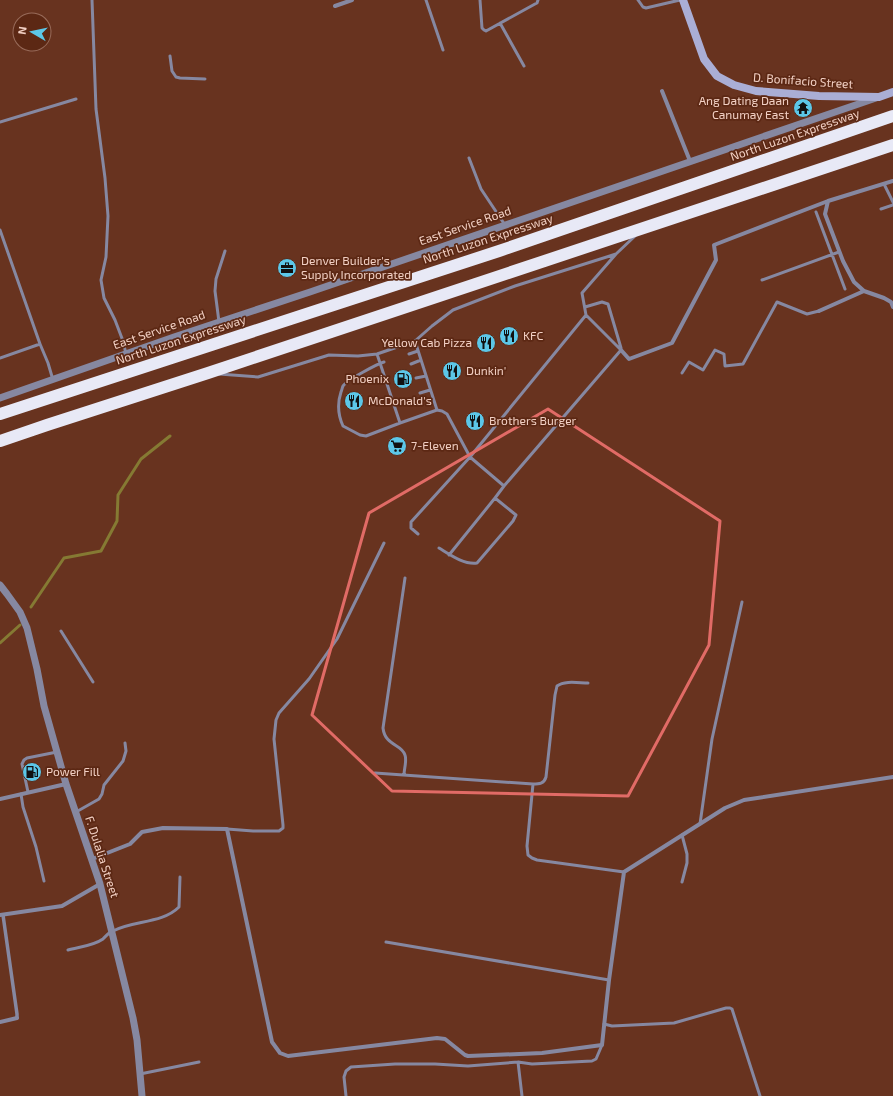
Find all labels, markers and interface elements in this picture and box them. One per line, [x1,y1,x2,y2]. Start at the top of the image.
north arrow [12,12,52,52]
text: N [15,25,29,35]
street label: D. Bonifacio Street [753,70,854,91]
place label: Ang Dating Daan Canumay East [699,93,789,121]
temple icon: Ang Dating Daan Canumay East [792,97,814,119]
street label: North Luzon Expressway [728,105,862,163]
street label: East Service Road [417,203,513,247]
street label: North Luzon Expressway [421,210,555,266]
place label: Denver Builder's Supply Incorporated [301,253,411,281]
office icon: Denver Builder's Supply Incorporated [276,257,298,279]
street label: East Service Road [111,307,207,351]
street label: North Luzon Expressway [114,311,248,367]
restaurant icon: KFC [498,325,520,347]
place label: KFC [523,328,543,342]
restaurant icon: Yellow Cab Pizza [475,332,497,354]
place label: Yellow Cab Pizza [381,335,472,349]
restaurant icon: Dunkin' [441,360,463,382]
place label: Dunkin' [466,363,506,377]
fuel station icon: Phoenix [392,368,414,390]
place label: Phoenix [345,371,390,385]
restaurant icon: McDonald's [343,390,365,412]
place label: McDonald's [368,393,432,407]
restaurant icon: Brothers Burger [464,410,486,432]
place label: Brothers Burger [489,413,577,427]
supermarket icon: 7-Eleven [386,435,408,457]
place label: 7-Eleven [411,438,459,452]
fuel station icon: Power Fill [21,761,43,783]
place label: Power Fill [46,764,100,778]
street label: F. Dulalia Street [83,814,123,900]

